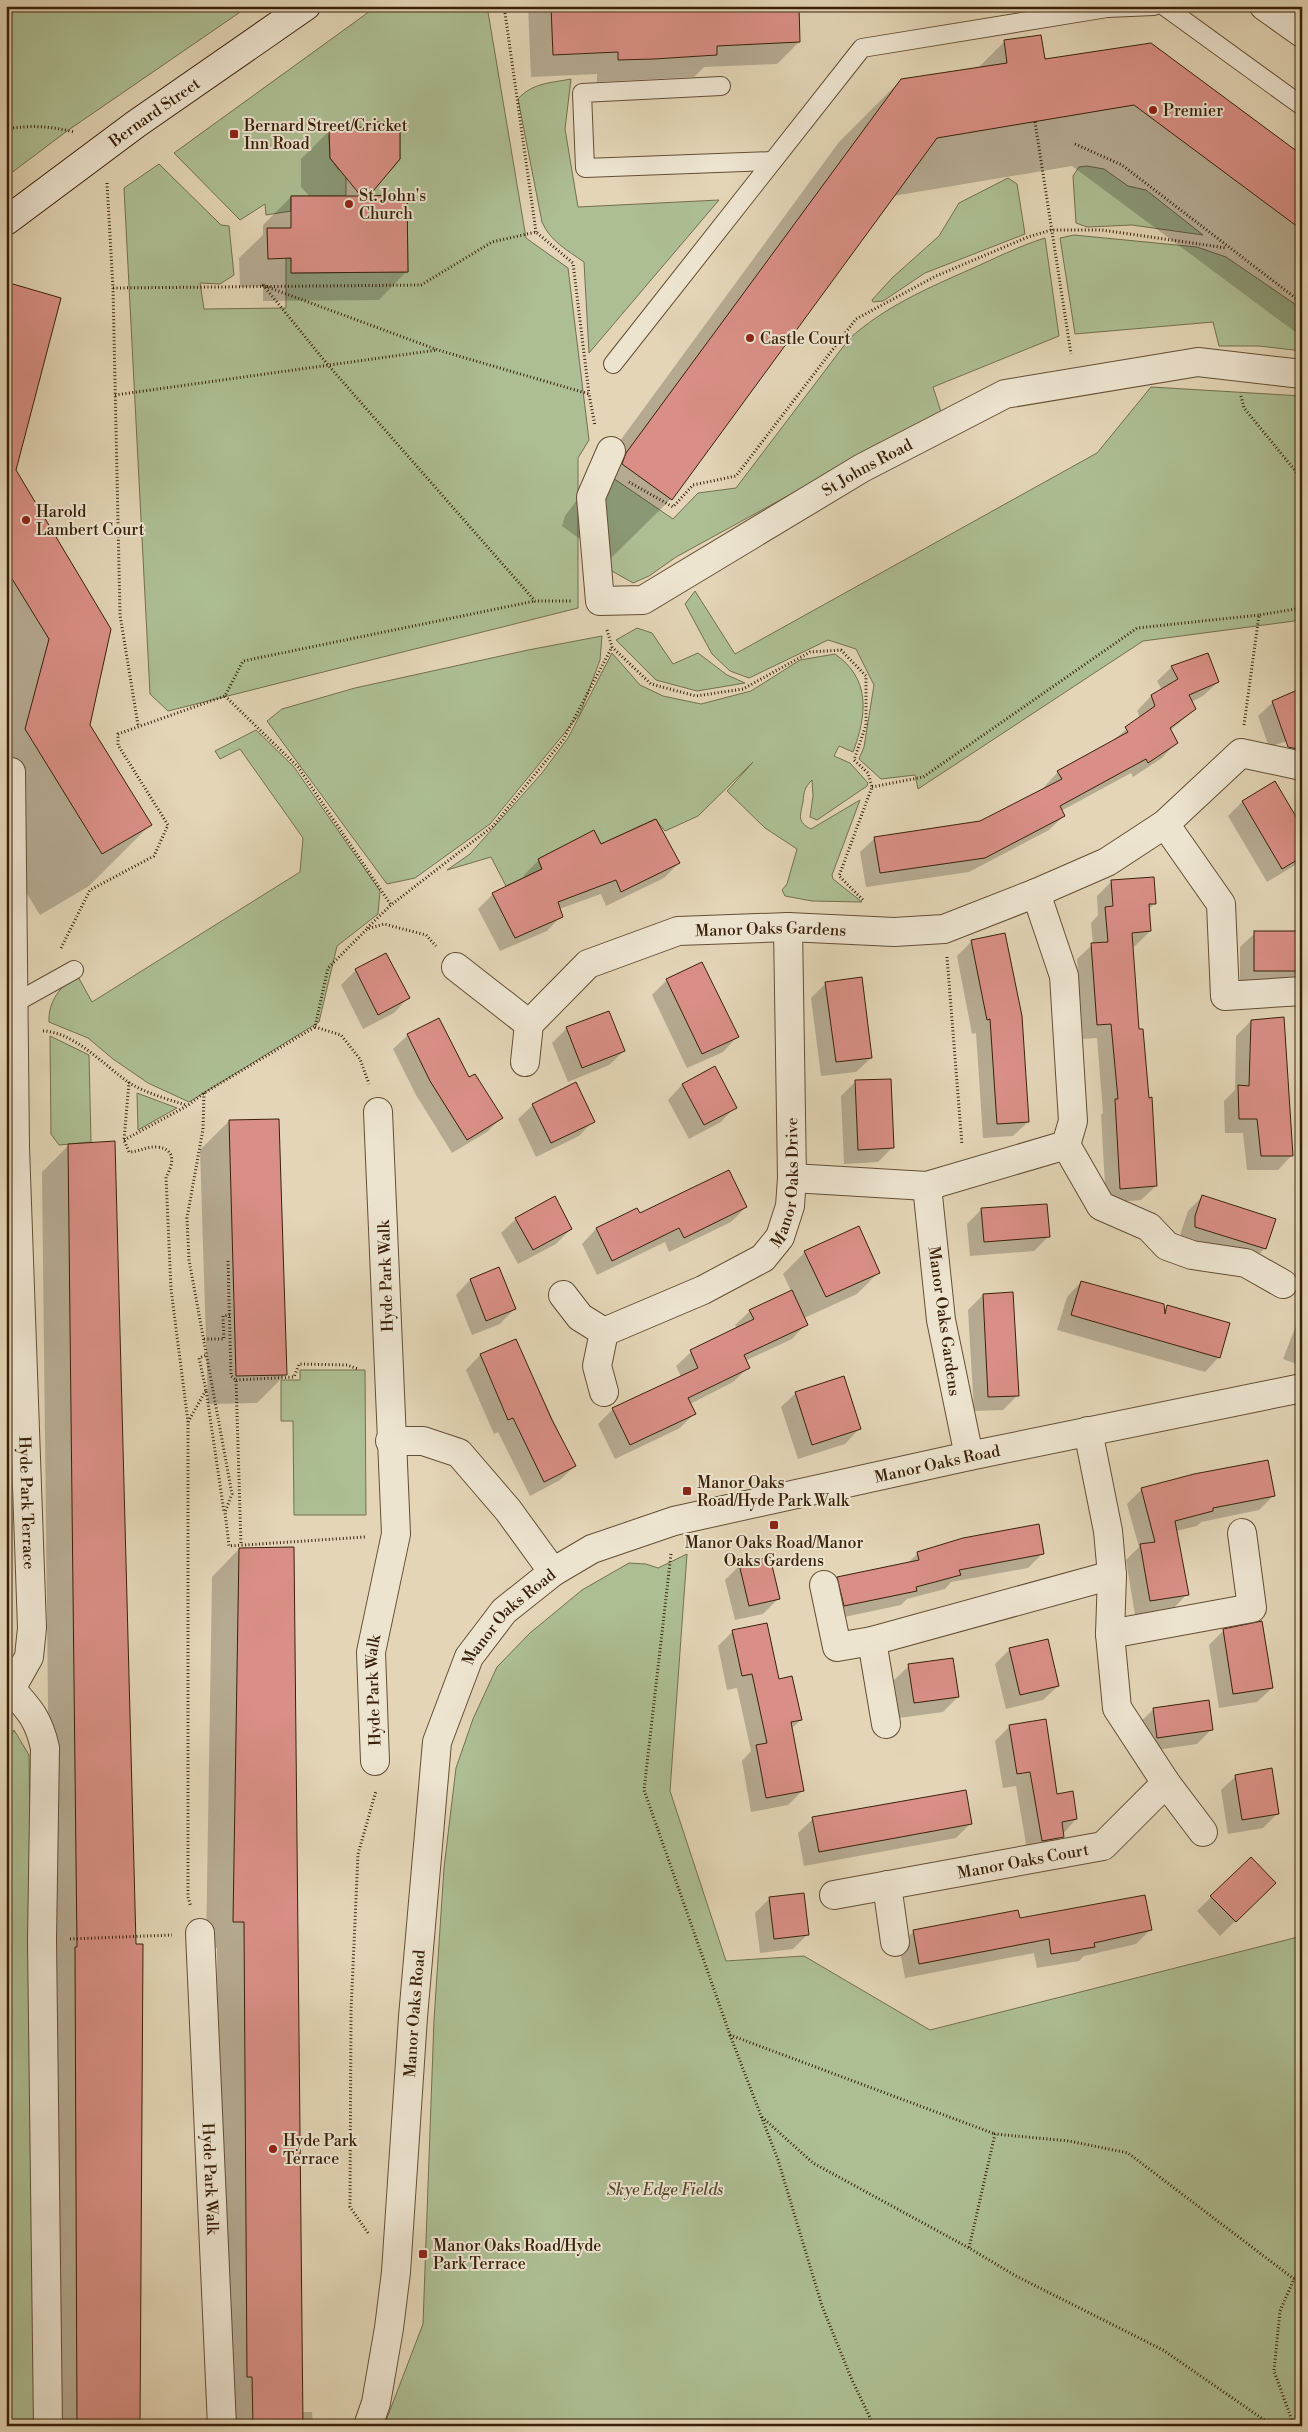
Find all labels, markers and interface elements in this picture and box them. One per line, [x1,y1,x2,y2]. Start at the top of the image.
street label: Bernard Street [104,74,204,152]
place label: Premier [1163,101,1223,121]
marker: Premier [1147,104,1159,116]
place label: Bernard Street/Cricket Inn Road [243,116,408,154]
marker: Bernard Street/Cricket Inn Road [228,128,240,140]
place label: St. John's Church [359,186,426,224]
marker: St. John's Church [343,198,355,210]
place label: Castle Court [760,329,851,349]
marker: Castle Court [744,332,756,344]
street label: St Johns Road [818,435,916,501]
place label: Harold Lambert Court [36,502,145,540]
marker: Harold Lambert Court [20,514,32,526]
street label: Manor Oaks Gardens [695,918,847,941]
street label: Manor Oaks Drive [766,1117,803,1252]
street label: Hyde Park Walk [374,1218,398,1332]
street label: Manor Oaks Gardens [924,1245,964,1397]
street label: Hyde Park Terrace [14,1436,39,1570]
street label: Manor Oaks Road [873,1441,1002,1488]
place label: Manor Oaks Road/Hyde Park Walk [697,1473,851,1511]
marker: Manor Oaks Road/Hyde Park Walk [681,1485,693,1497]
marker: Manor Oaks Road/Manor Oaks Gardens [768,1519,780,1531]
place label: Manor Oaks Road/Manor Oaks Gardens [685,1533,863,1571]
street label: Manor Oaks Road [458,1565,560,1668]
street label: Hyde Park Walk [362,1631,386,1746]
street label: Manor Oaks Court [956,1840,1091,1883]
street label: Manor Oaks Road [400,1949,430,2078]
street label: Hyde Park Walk [197,2122,223,2237]
place label: Hyde Park Terrace [283,2131,359,2169]
marker: Hyde Park Terrace [267,2143,279,2155]
park label: Skye Edge Fields [607,2180,723,2200]
place label: Manor Oaks Road/Hyde Park Terrace [433,2236,601,2274]
marker: Manor Oaks Road/Hyde Park Terrace [417,2248,429,2260]

